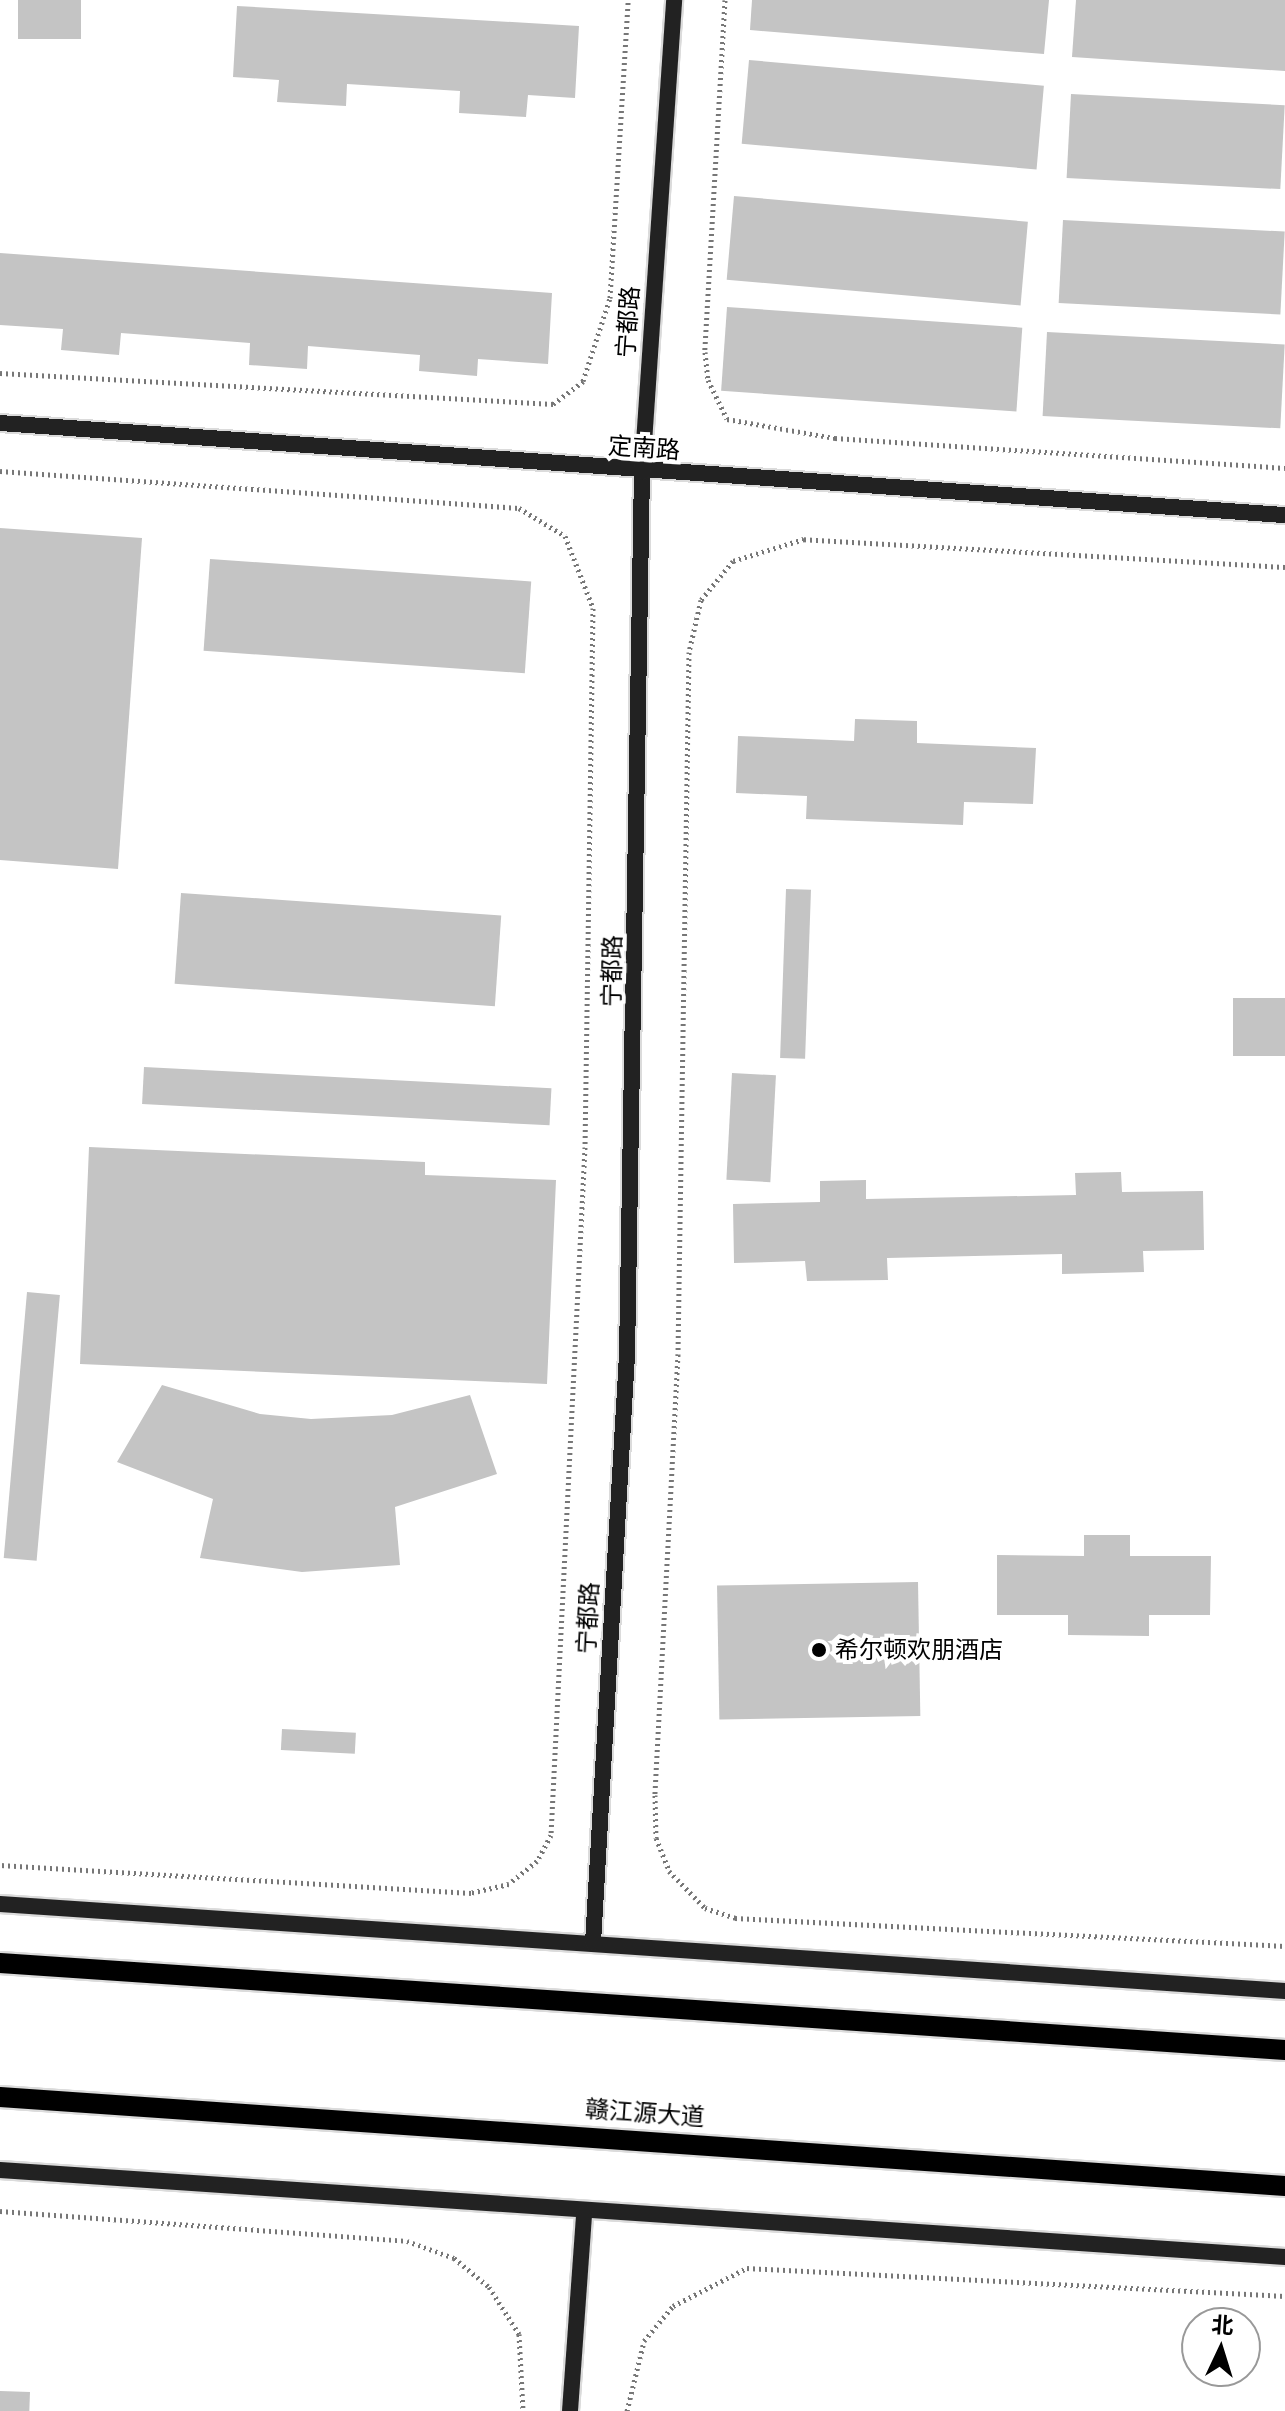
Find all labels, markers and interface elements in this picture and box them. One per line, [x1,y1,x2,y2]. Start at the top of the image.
street label: 宁都路 [611,285,645,359]
street label: 定南路 [607,431,681,465]
street label: 宁都路 [597,935,627,1007]
street label: 宁都路 [572,1581,604,1655]
place label: 希尔顿欢朋酒店 [835,1636,1003,1664]
marker: 希尔顿欢朋酒店 [810,1641,828,1659]
street label: 赣江源大道 [584,2094,706,2132]
north arrow [1181,2307,1261,2387]
text: 北 [1211,2310,1234,2340]

